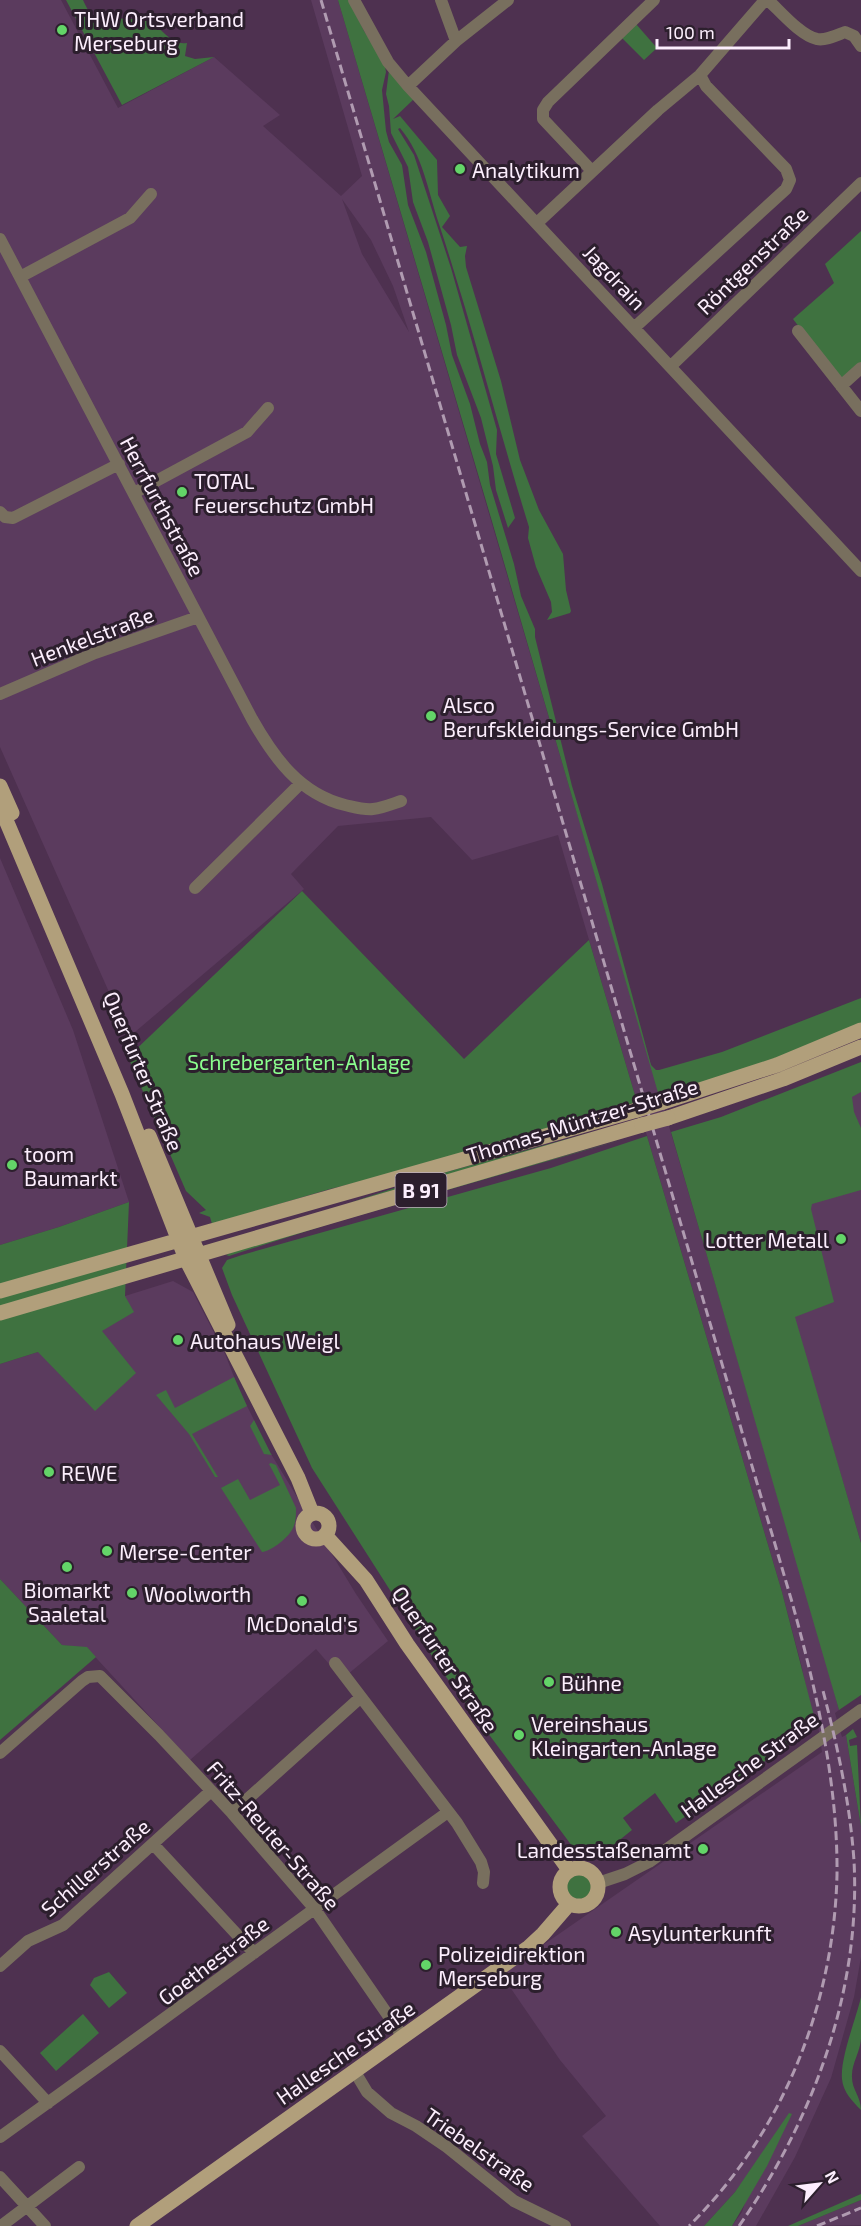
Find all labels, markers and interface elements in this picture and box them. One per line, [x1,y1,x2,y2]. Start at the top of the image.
place label: THW Ortsverband Merseburg [74,6,244,55]
scale bar [657,12,789,50]
text: 100 m [666,21,715,43]
marker: THW Ortsverband Merseburg [55,23,69,37]
place label: Analytikum [472,157,580,182]
marker: Analytikum [453,162,467,176]
street label: Röntgenstraße [691,201,813,319]
street label: Jagdrain [579,239,651,315]
street label: Herrfurthstraße [116,432,210,580]
place label: TOTAL Feuerschutz GmbH [194,468,374,517]
marker: TOTAL Feuerschutz GmbH [175,485,189,499]
street label: Henkelstraße [27,601,157,671]
place label: Alsco Berufskleidungs-Service GmbH [443,692,739,741]
marker: Alsco Berufskleidungs-Service GmbH [424,709,438,723]
street label: Querfurter Straße [98,987,189,1155]
park label: Schrebergarten-Anlage [187,1049,411,1074]
street label: Thomas-Müntzer-Straße [463,1073,701,1167]
place label: toom Baumarkt [24,1141,118,1190]
marker: toom Baumarkt [5,1158,19,1172]
road number: B 91 [396,1173,446,1207]
place label: Lotter Metall [705,1227,830,1252]
marker: Lotter Metall [834,1232,848,1246]
place label: Autohaus Weigl [190,1328,340,1353]
marker: Autohaus Weigl [171,1333,185,1347]
place label: REWE [61,1460,117,1485]
marker: REWE [42,1465,56,1479]
place label: Merse-Center [119,1539,252,1564]
marker: Merse-Center [100,1544,114,1558]
marker: Biomarkt Saaletal [60,1560,74,1574]
place label: Biomarkt Saaletal [23,1577,111,1626]
place label: Woolworth [144,1581,251,1606]
street label: Querfurter Straße [387,1581,504,1737]
marker: Woolworth [125,1586,139,1600]
marker: McDonald's [295,1594,309,1608]
place label: McDonald's [246,1611,358,1636]
place label: Bühne [561,1670,622,1695]
marker: Bühne [542,1675,556,1689]
street label: Hallesche Straße [676,1706,822,1822]
place label: Vereinshaus Kleingarten-Anlage [531,1711,717,1760]
marker: Vereinshaus Kleingarten-Anlage [512,1728,526,1742]
street label: Fritz-Reuter-Straße [202,1755,346,1915]
street label: Schillerstraße [36,1813,154,1921]
place label: Landesstaßenamt [517,1837,691,1862]
marker: Landesstaßenamt [696,1842,710,1856]
street label: Goethestraße [153,1910,273,2010]
place label: Asylunterkunft [628,1920,772,1945]
marker: Asylunterkunft [609,1925,623,1939]
place label: Polizeidirektion Merseburg [438,1941,586,1990]
marker: Polizeidirektion Merseburg [419,1958,433,1972]
street label: Hallesche Straße [271,1995,419,2109]
street label: Triebelstraße [420,2102,540,2196]
north arrow [789,2154,849,2214]
text: N [822,2167,844,2186]

